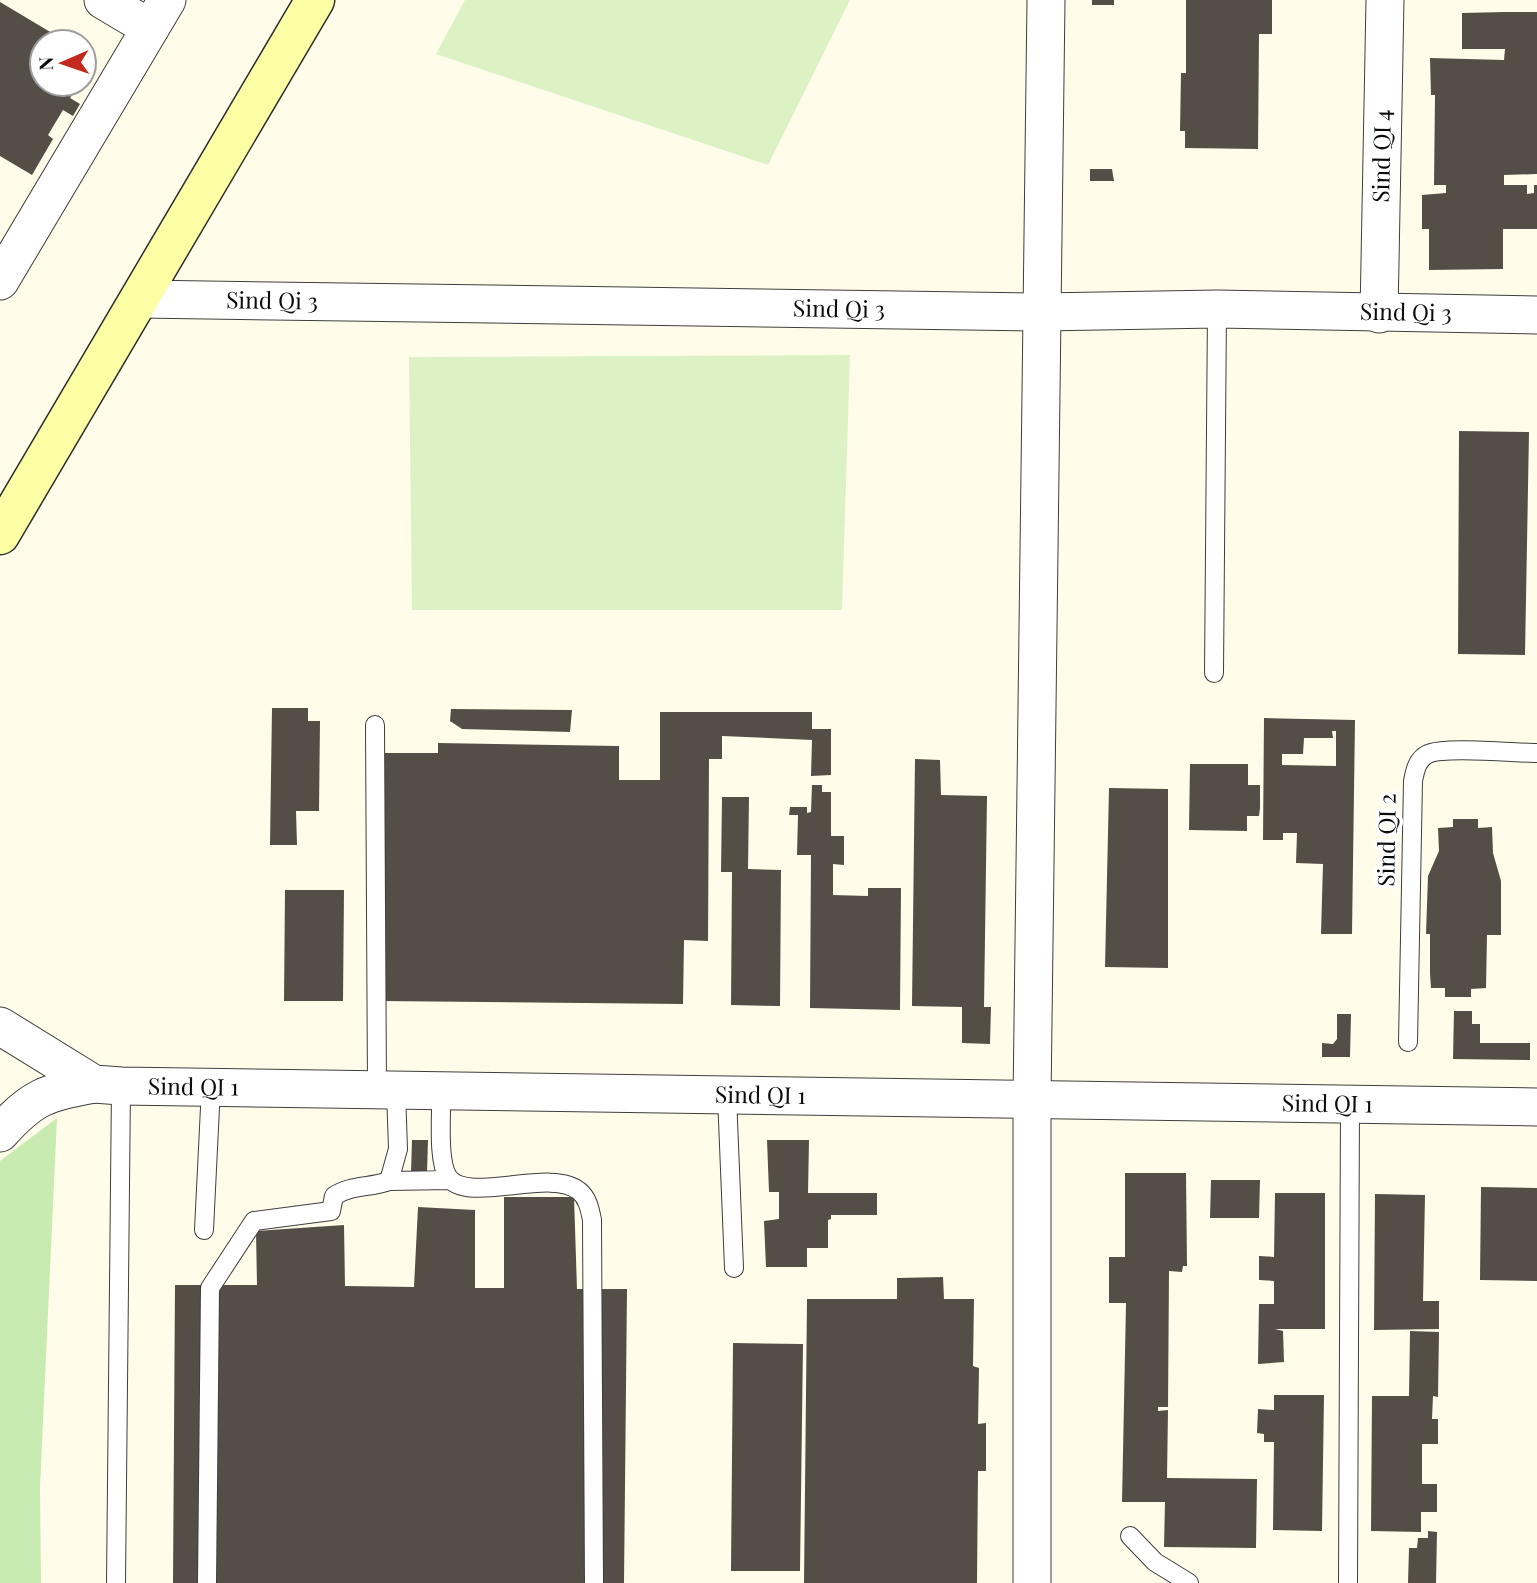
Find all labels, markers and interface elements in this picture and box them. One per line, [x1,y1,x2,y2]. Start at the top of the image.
north arrow [28,28,98,98]
text: N [32,56,58,71]
street label: Sind QI 4 [1364,109,1397,203]
street label: Sind Qi 3 [226,283,318,316]
street label: Sind Qi 3 [793,291,885,324]
street label: Sind Qi 3 [1360,295,1452,327]
street label: Sind QI 2 [1369,793,1402,887]
street label: Sind QI 1 [148,1069,240,1102]
street label: Sind QI 1 [715,1078,807,1110]
street label: Sind QI 1 [1282,1086,1374,1119]

